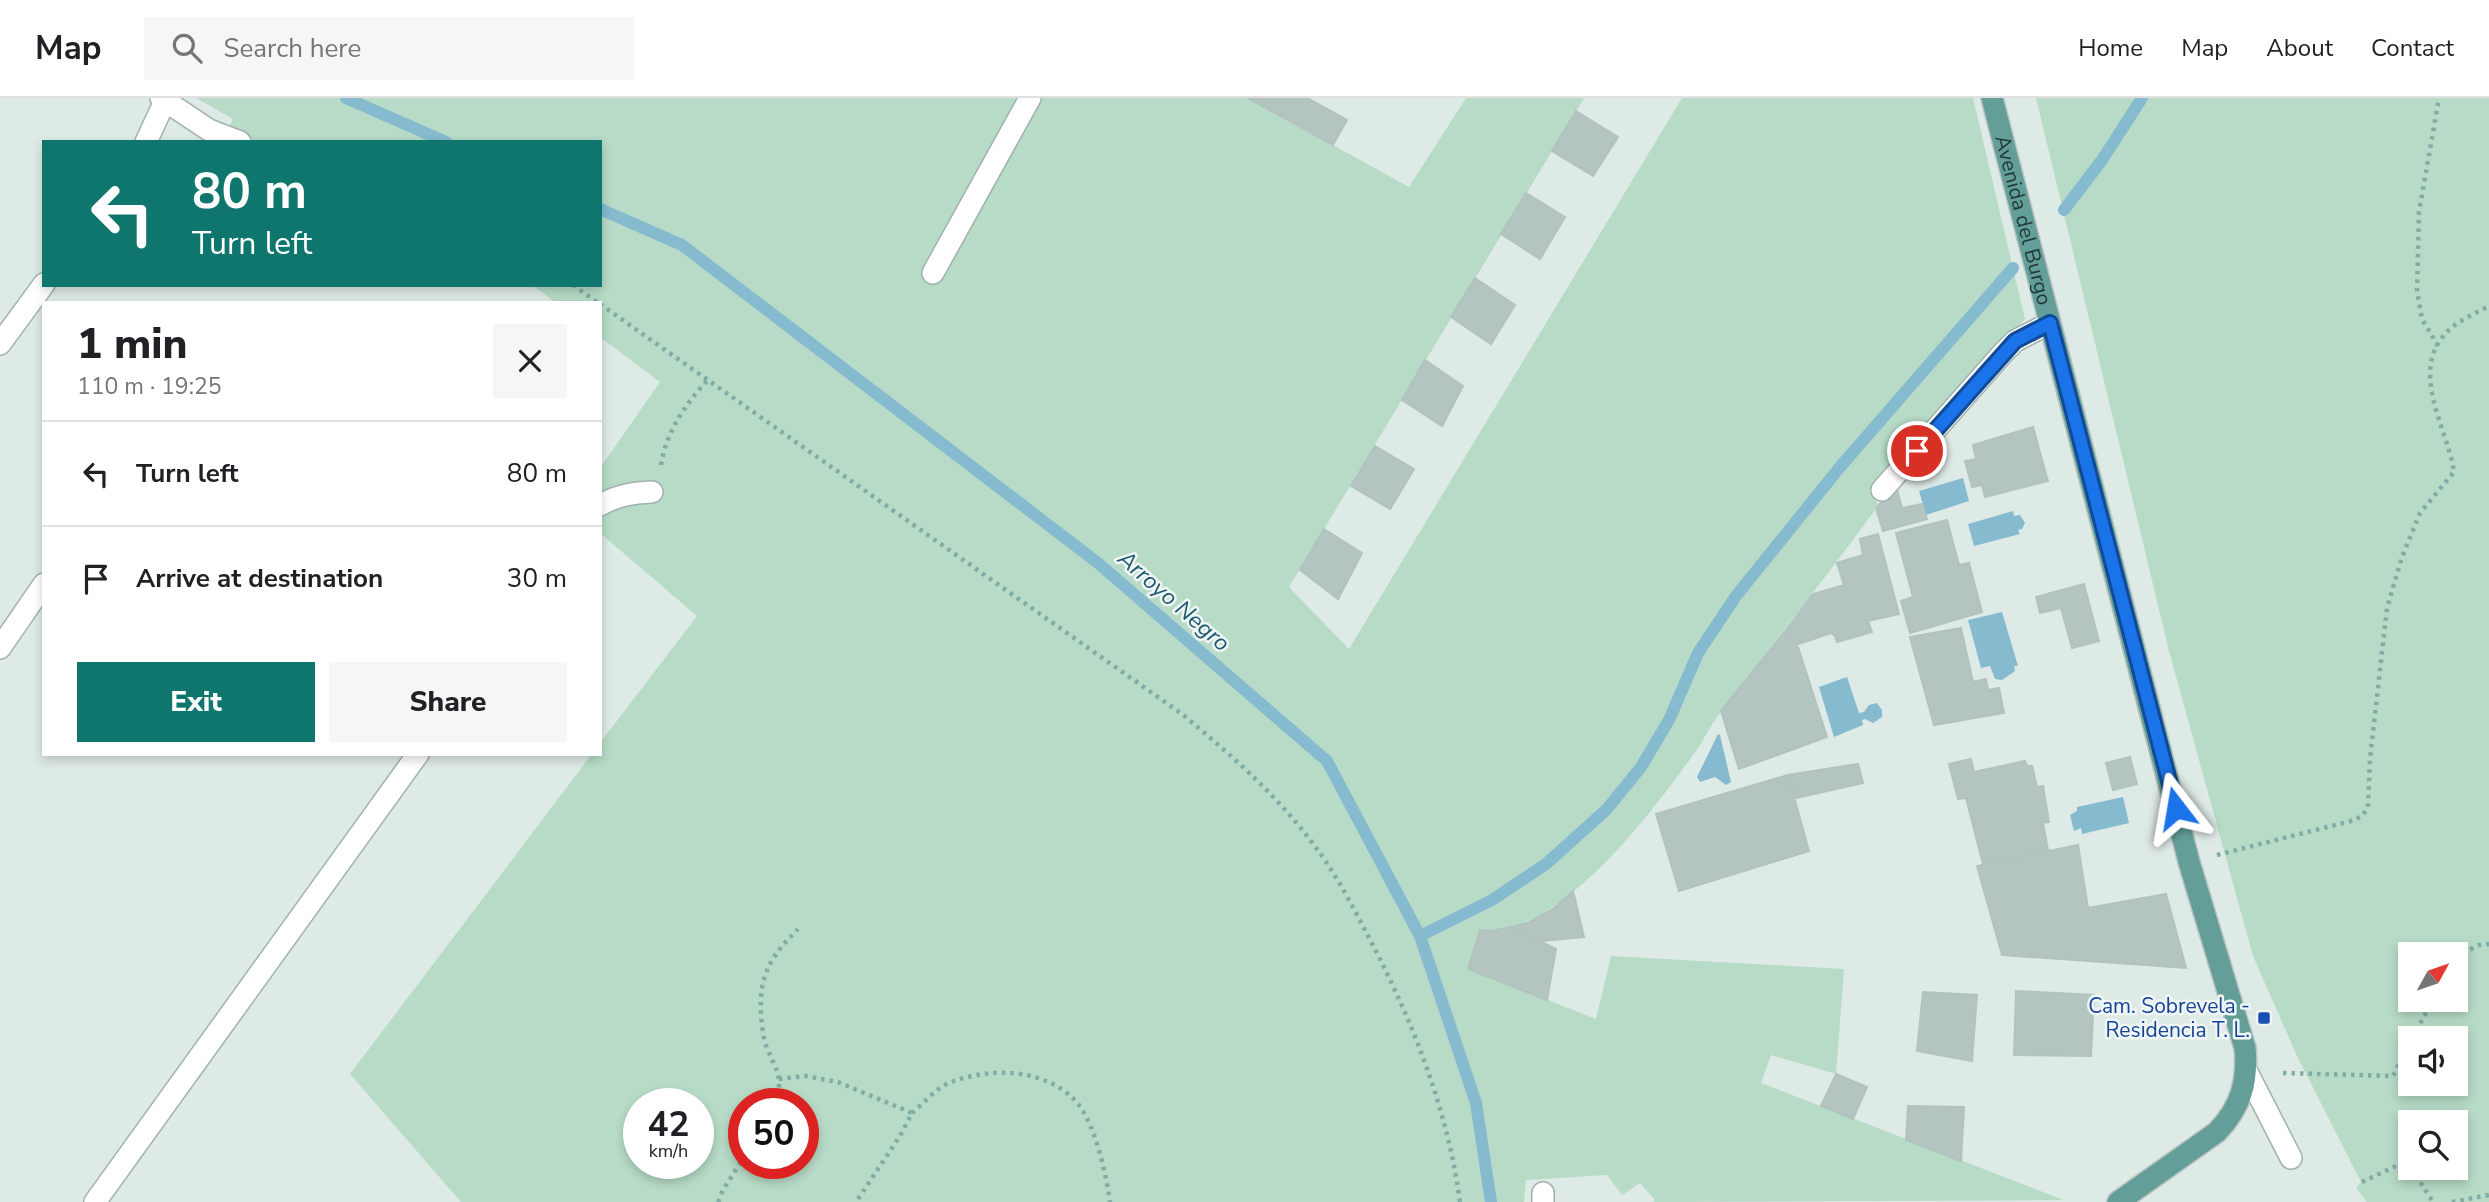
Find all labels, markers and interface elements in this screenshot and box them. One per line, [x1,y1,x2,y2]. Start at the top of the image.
search box [144,17,634,80]
text: Map [35,26,102,71]
icon: search [168,29,206,67]
text: Search here [224,31,361,66]
text: Home [2078,32,2143,64]
text: Map [2181,32,2228,64]
text: About [2266,32,2333,64]
text: Contact [2371,32,2454,64]
street label: Avenida del Burgo [1988,132,2059,308]
text: 80 m [192,158,307,225]
icon: left [77,168,168,259]
text: Turn left [192,222,312,265]
text: 1 min [77,316,187,373]
button: close [493,324,567,398]
text: 110 m · 19:25 [77,371,222,402]
pin [1887,421,1947,481]
icon: arrive [1898,432,1936,470]
icon: left [77,455,115,493]
text: Turn left [136,456,239,491]
text: 80 m [507,456,567,491]
water label: Arroyo Negro [1110,543,1237,659]
icon: arrive [77,560,115,598]
text: Arrive at destination [136,561,383,596]
text: 30 m [507,561,567,596]
button: Exit [77,662,315,742]
button: Share [329,662,567,742]
position arrow [2139,771,2213,845]
north arrow [2398,942,2468,1012]
map controls [2398,942,2468,1180]
place label: Cam. Sobrevela - Residencia T. L. [2088,992,2250,1044]
marker: Cam. Sobrevela - Residencia T. L. [2256,1010,2272,1026]
button: sound [2398,1026,2468,1096]
speed limit sign: 50 [728,1088,819,1179]
text: 42 [647,1101,690,1148]
button: search [2398,1110,2468,1180]
text: km/h [649,1139,688,1163]

